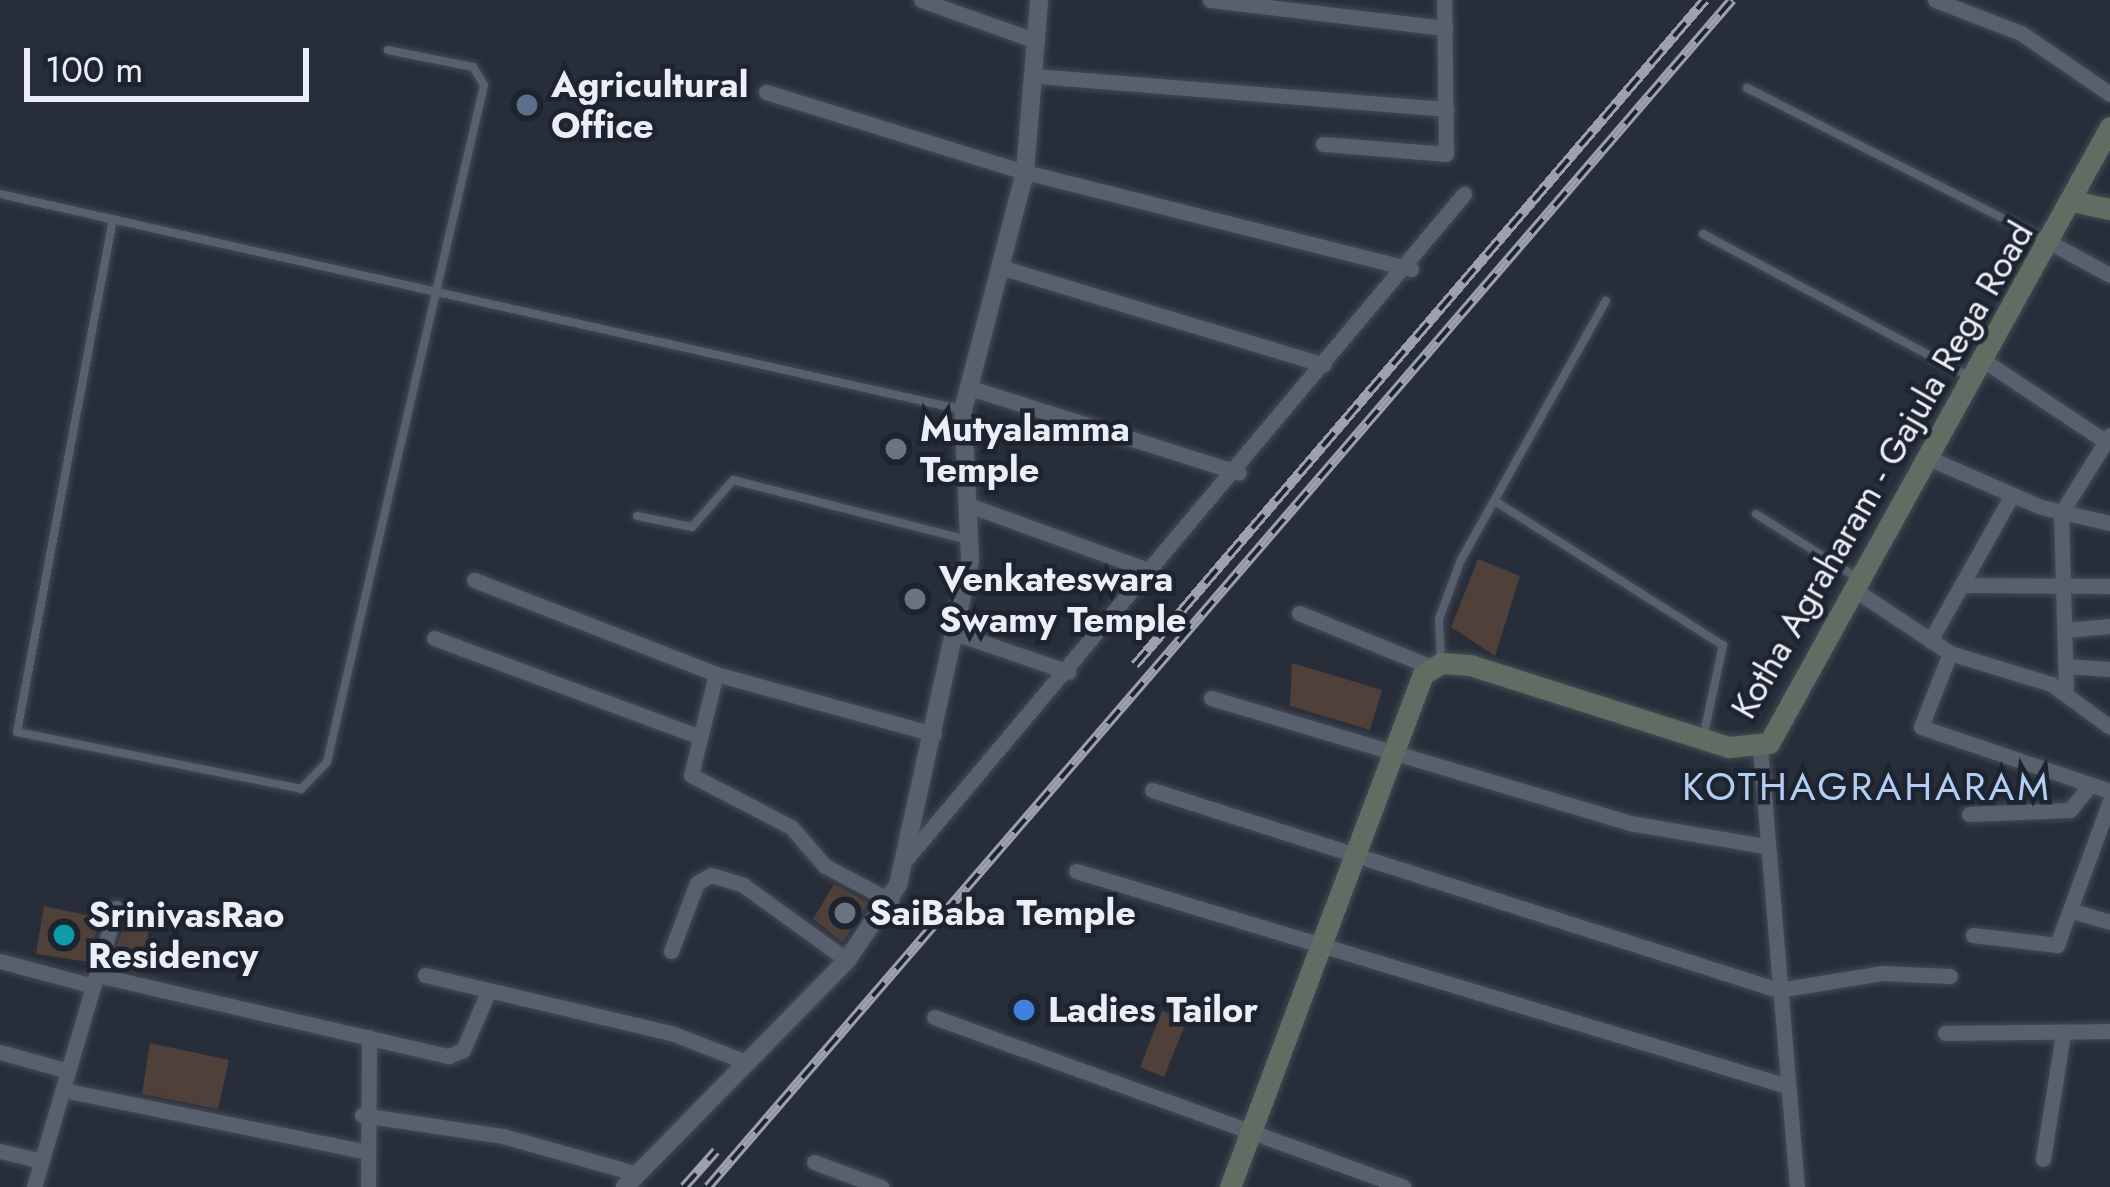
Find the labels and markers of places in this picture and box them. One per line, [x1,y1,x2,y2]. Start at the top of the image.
place label: Agricultural Office [551,62,748,147]
marker: Agricultural Office [514,92,540,118]
place label: Mutyalamma Temple [920,406,1130,491]
marker: Mutyalamma Temple [883,436,909,462]
place label: Venkateswara Swamy Temple [939,556,1186,641]
marker: Venkateswara Swamy Temple [902,586,928,612]
place label: SaiBaba Temple [869,891,1136,935]
place label: SrinivasRao Residency [88,892,285,977]
marker: SaiBaba Temple [832,900,858,926]
marker: SrinivasRao Residency [51,922,77,948]
place label: Ladies Tailor [1048,988,1258,1032]
marker: Ladies Tailor [1011,997,1037,1023]

